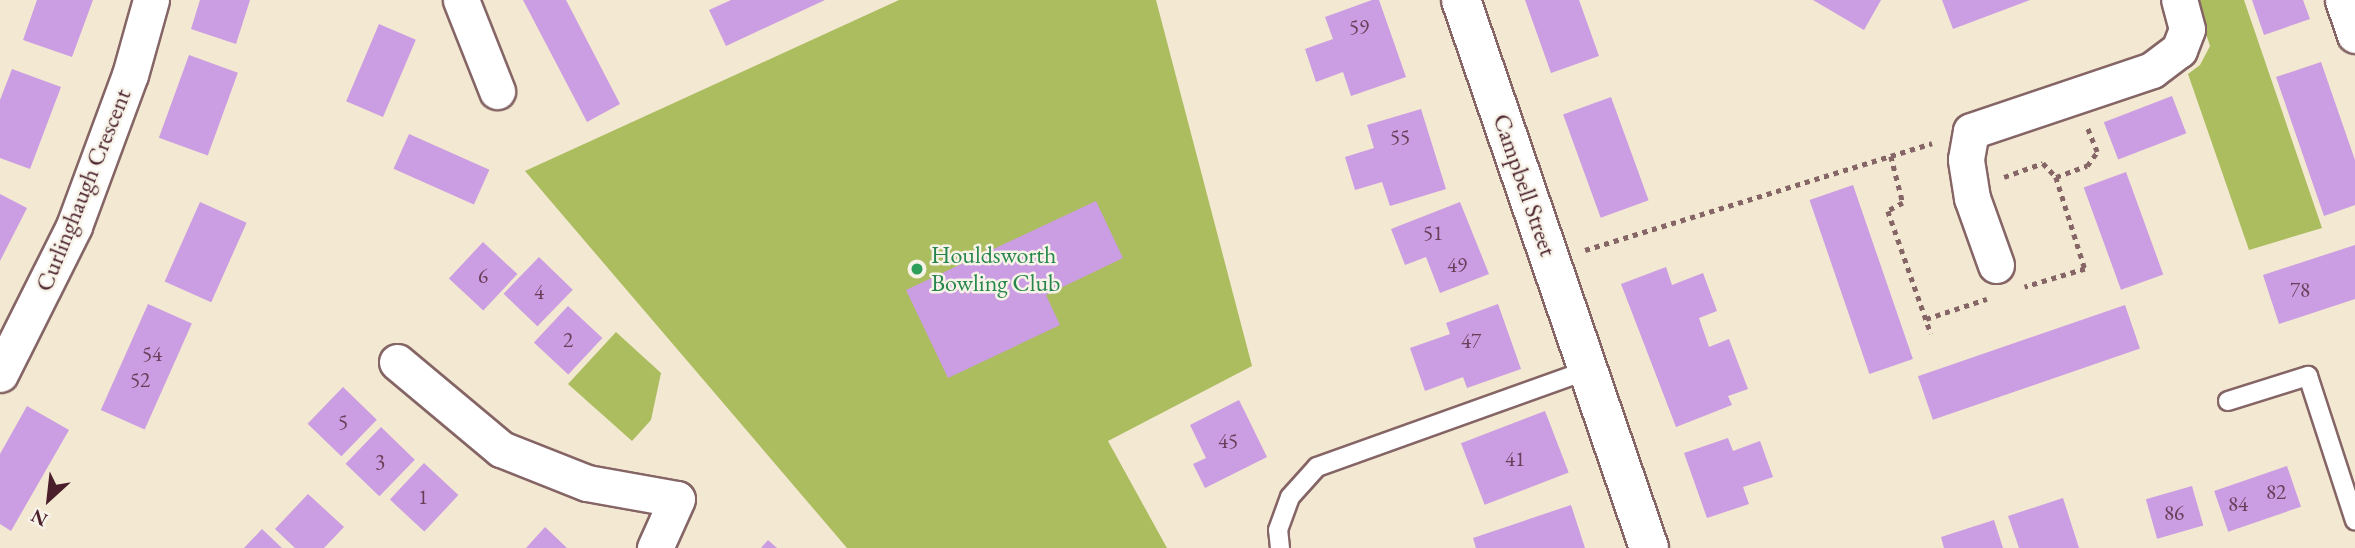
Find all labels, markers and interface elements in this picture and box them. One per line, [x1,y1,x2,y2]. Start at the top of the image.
house number: 59 [1349,14,1369,40]
street label: Curlinghaugh Crescent [29,85,137,295]
street label: Campbell Street [1487,110,1563,260]
house number: 55 [1390,124,1410,150]
house number: 51 [1423,220,1443,246]
place label: Houldsworth Bowling Club [931,241,1060,297]
house number: 49 [1447,252,1467,278]
marker: Houldsworth Bowling Club [909,261,925,277]
house number: 6 [478,263,488,289]
house number: 78 [2290,277,2310,303]
house number: 4 [534,279,544,305]
house number: 2 [563,327,573,353]
house number: 47 [1461,328,1481,354]
house number: 54 [142,341,162,367]
house number: 52 [130,367,150,393]
house number: 5 [338,409,348,435]
house number: 45 [1218,428,1238,454]
house number: 41 [1505,446,1525,472]
house number: 3 [375,449,385,475]
north arrow [14,464,84,534]
house number: 82 [2266,479,2286,505]
house number: 1 [418,484,428,510]
house number: 84 [2228,491,2248,517]
house number: 86 [2164,500,2184,526]
text: N [27,504,52,533]

